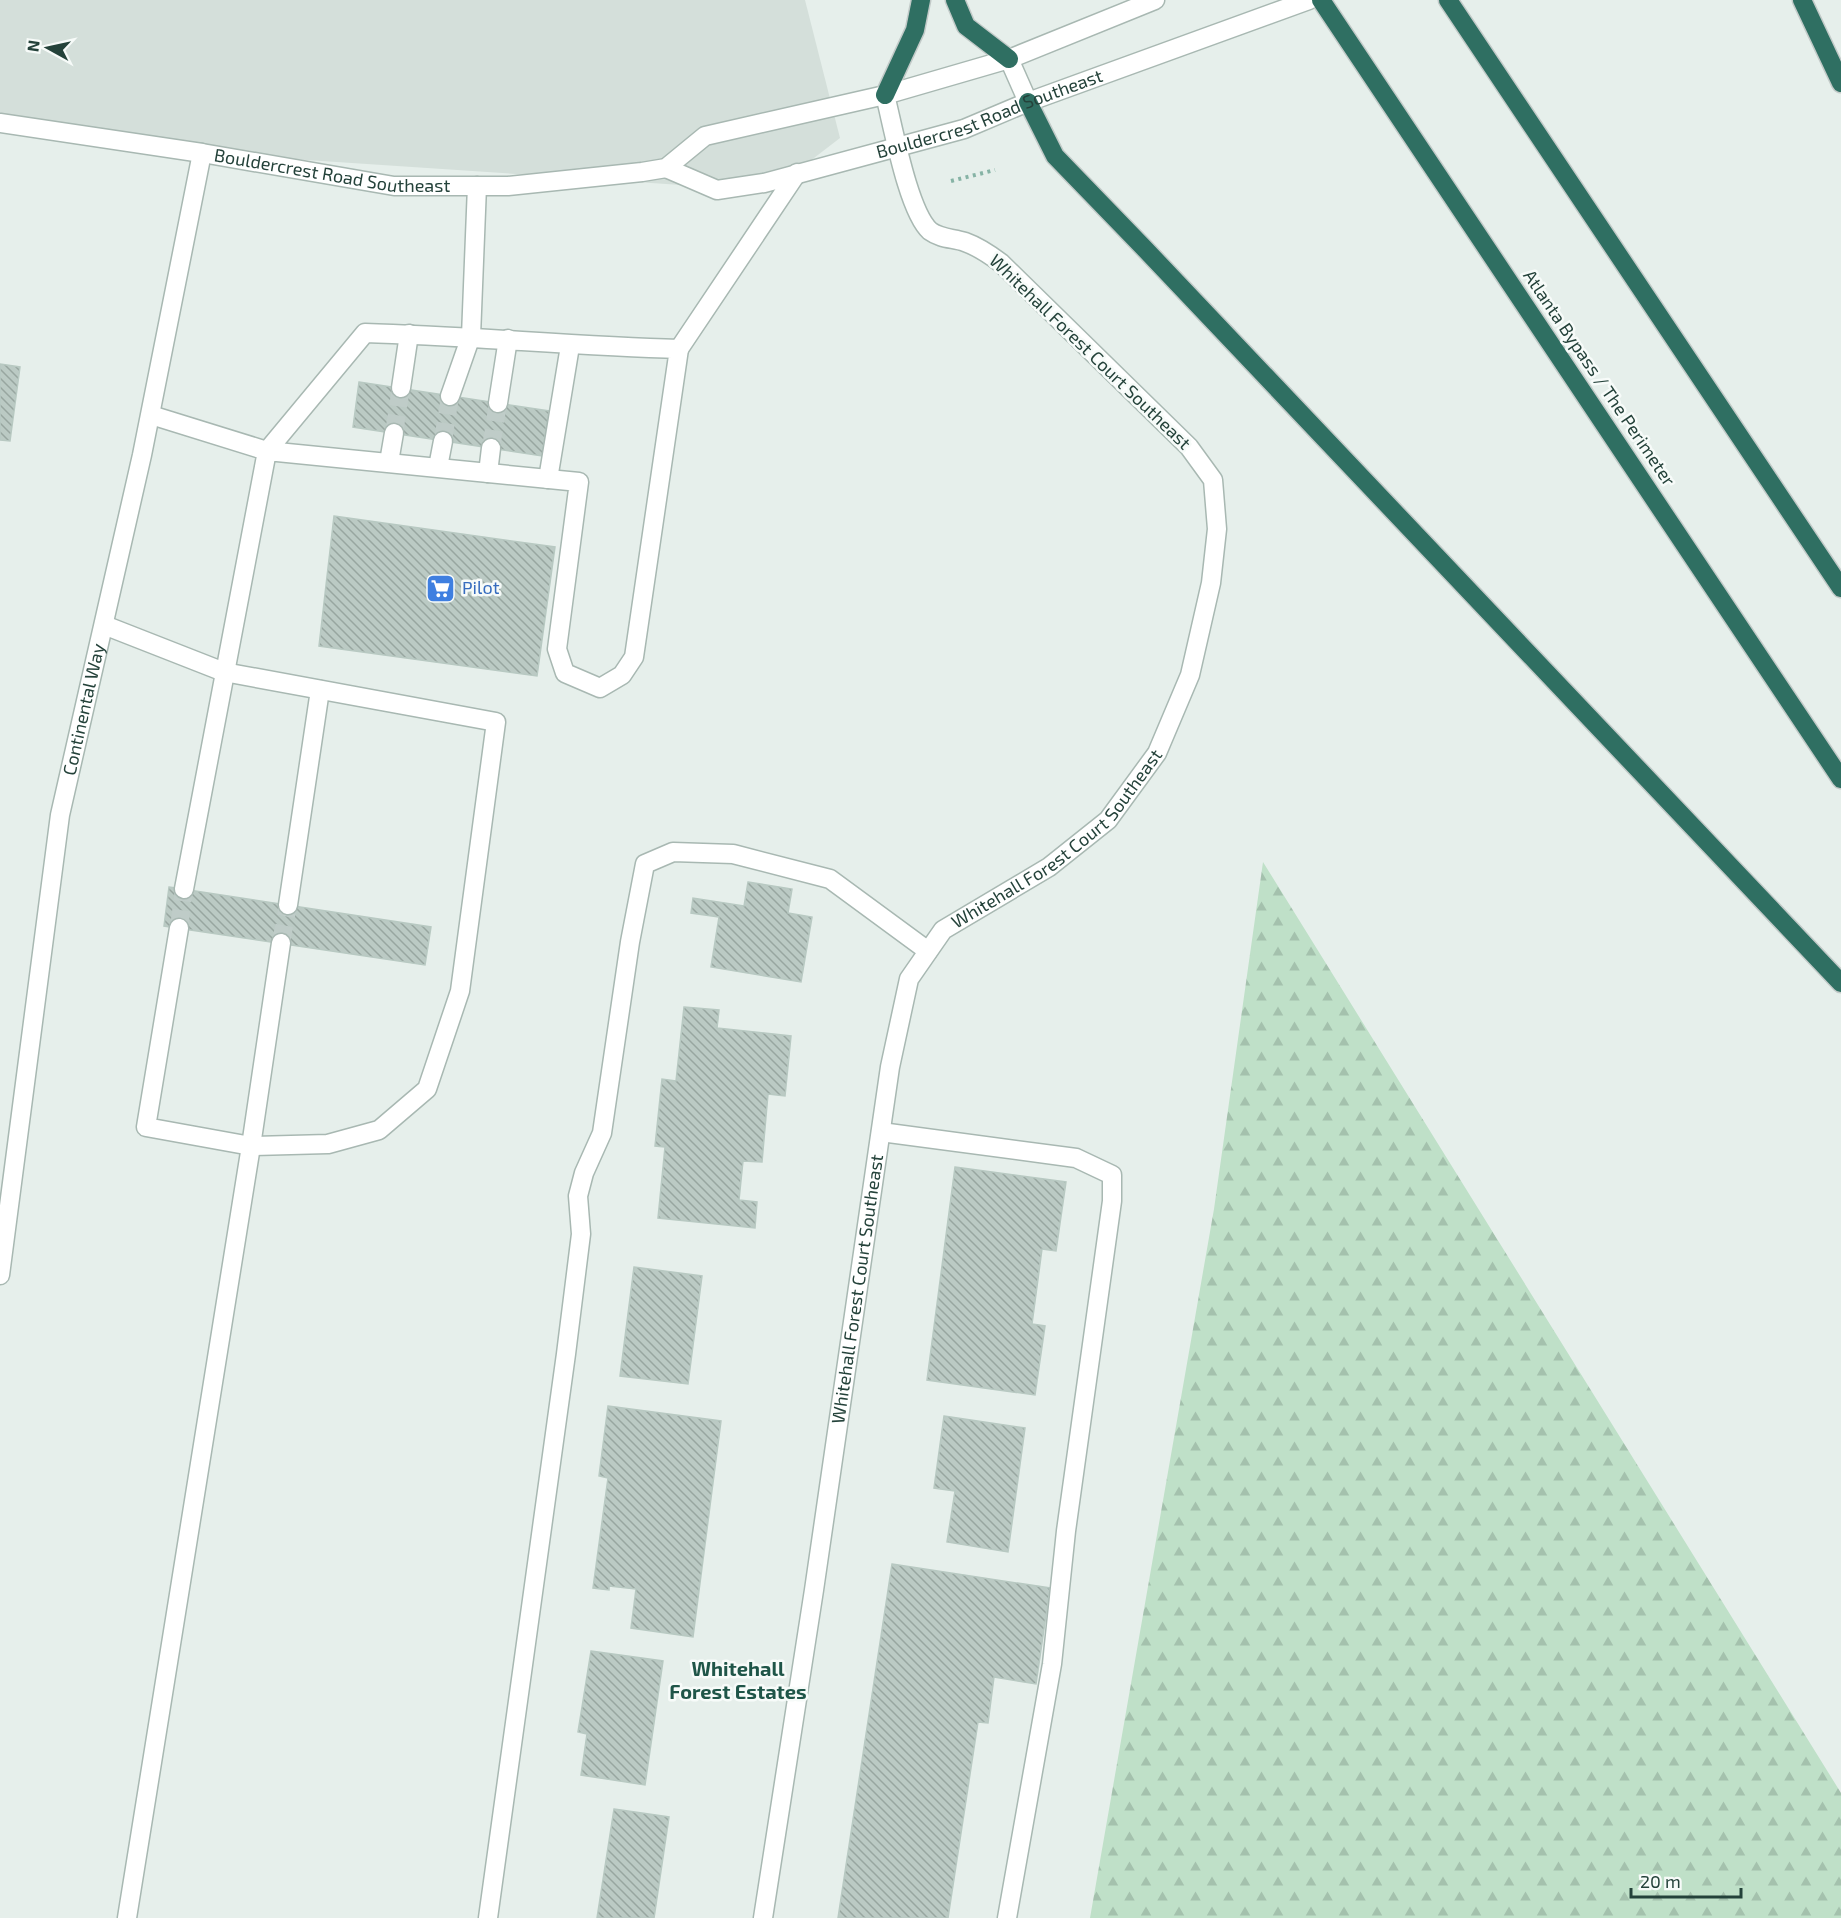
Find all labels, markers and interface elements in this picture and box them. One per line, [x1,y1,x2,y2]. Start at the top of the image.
north arrow [18,18,78,78]
text: N [22,39,43,53]
street label: Bouldercrest Road Southeast [874,64,1105,162]
street label: Bouldercrest Road Southeast [213,143,450,196]
street label: Whitehall Forest Court Southeast [985,249,1196,454]
street label: Atlanta Bypass / The Perimeter [1519,265,1681,490]
supermarket icon: Pilot [425,572,457,604]
place label: Pilot [462,576,500,598]
street label: Continental Way [57,641,109,777]
street label: Whitehall Forest Court Southeast [947,744,1166,932]
street label: Whitehall Forest Court Southeast [826,1153,887,1425]
district label: Whitehall Forest Estates [669,1656,807,1703]
scale bar [1631,1861,1740,1899]
text: 20 m [1640,1870,1681,1892]

